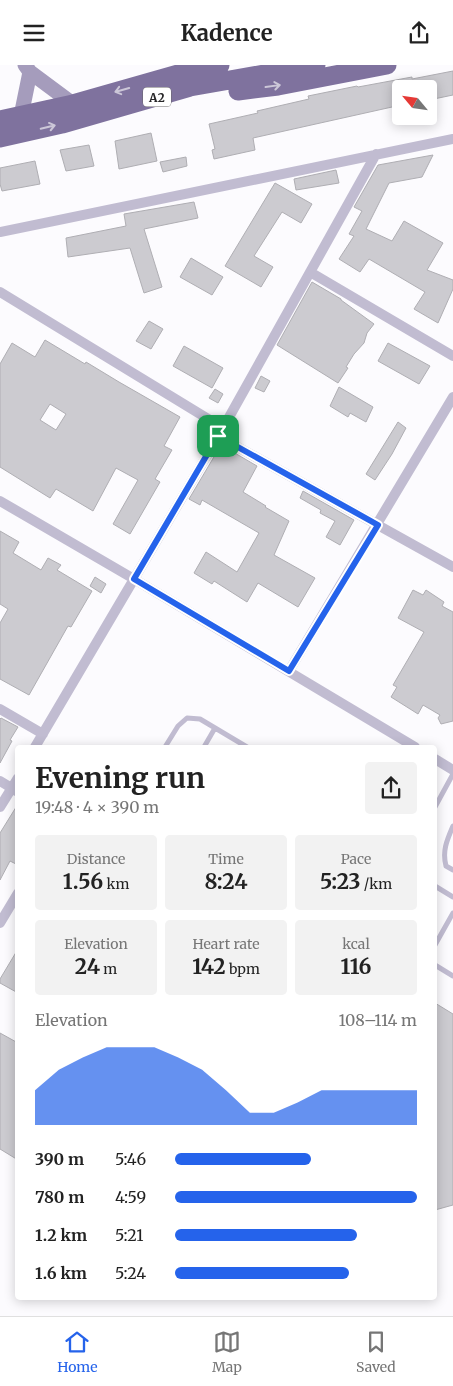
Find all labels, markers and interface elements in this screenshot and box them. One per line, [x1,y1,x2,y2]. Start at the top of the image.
icon: menu [20,19,48,47]
text: Kadence [180,19,273,47]
icon: share [405,19,433,47]
north arrow [392,80,438,125]
map controls [392,80,437,125]
one-way arrow [264,81,280,91]
one-way arrow [114,85,130,95]
road number: A2 [143,87,171,107]
one-way arrow [39,122,55,131]
pin [197,415,239,457]
icon: arrive [204,422,232,450]
text: Evening run [35,760,205,796]
button: share [365,762,417,814]
text: 19:48 · 4 × 390 m [35,797,159,817]
text: Distance [67,850,125,868]
text: Time [208,850,244,868]
text: Pace [341,850,371,868]
text: 1.56 [63,868,103,895]
text: 8:24 [205,868,248,895]
text: 5:23 [320,868,361,895]
text: km [103,875,129,893]
text: /km [361,875,392,893]
text: Elevation [64,935,128,953]
text: Heart rate [193,935,260,953]
text: kcal [342,935,370,953]
text: 24 [75,953,100,980]
text: 142 [192,953,226,980]
text: 116 [340,953,372,980]
text: m [100,960,117,978]
text: bpm [226,960,260,978]
text: Elevation [35,1010,108,1030]
text: 108–114 m [339,1010,417,1030]
text: 390 m [35,1149,84,1169]
text: 5:46 [115,1149,146,1169]
text: 780 m [35,1187,84,1207]
text: 4:59 [115,1187,146,1207]
text: 1.2 km [35,1225,87,1245]
text: 5:21 [115,1225,143,1245]
text: 1.6 km [35,1263,87,1283]
text: 5:24 [115,1263,146,1283]
tab: Home [57,1328,98,1376]
tab: Map [212,1328,242,1376]
tab: Saved [356,1328,396,1376]

